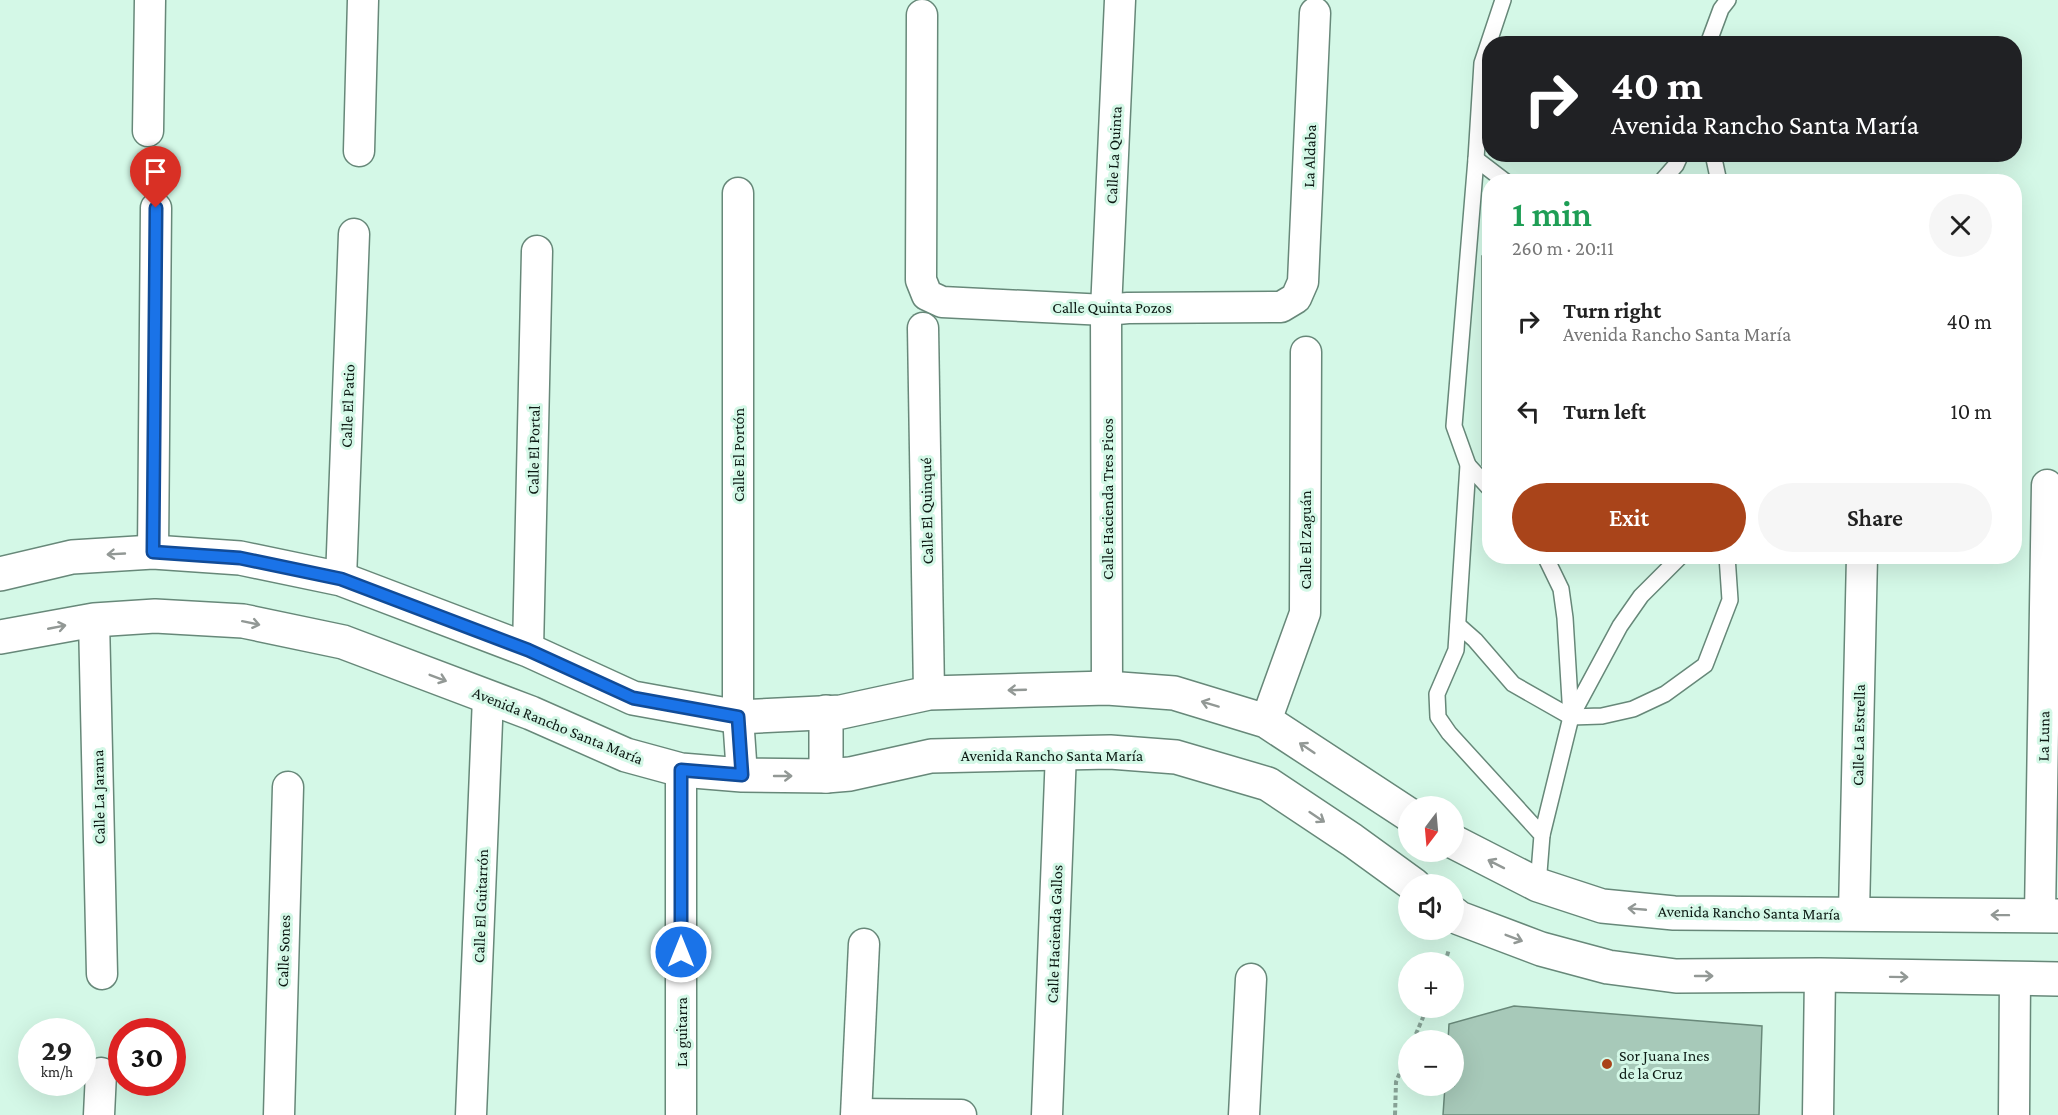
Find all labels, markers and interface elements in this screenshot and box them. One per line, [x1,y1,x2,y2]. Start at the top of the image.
icon: right [1512,60,1590,138]
text: 40 m [1611,61,1703,108]
street label: Calle La Quinta [1102,105,1125,205]
text: Avenida Rancho Santa María [1611,110,1919,140]
street label: La Aldaba [1300,124,1319,188]
pin [130,146,181,208]
icon: arrive [139,155,172,188]
text: 1 min [1512,194,1592,234]
button: close [1929,194,1992,257]
text: 260 m · 20:11 [1512,237,1614,259]
text: Turn right [1563,298,1661,323]
street label: Calle Quinta Pozos [1052,299,1172,316]
icon: right [1512,305,1545,338]
text: 40 m [1947,309,1992,334]
text: Avenida Rancho Santa María [1563,323,1791,345]
street label: Calle El Patio [338,364,357,448]
icon: left [1512,395,1545,428]
text: Turn left [1563,399,1646,424]
text: 10 m [1950,399,1992,424]
street label: Calle El Portal [524,405,543,495]
street label: Calle El Portón [730,408,747,502]
street label: Calle Hacienda Tres Picos [1099,418,1116,580]
street label: Calle El Quinqué [917,457,937,565]
button: Exit [1512,483,1746,552]
button: Share [1758,483,1992,552]
street label: Calle El Zaguán [1297,490,1315,590]
one-way arrow [107,549,127,560]
one-way arrow [241,618,261,629]
one-way arrow [47,621,67,632]
one-way arrow [428,673,447,684]
street label: Avenida Rancho Santa María [470,683,646,768]
street label: Calle La Estrella [1849,683,1868,786]
one-way arrow [1007,685,1027,696]
one-way arrow [1201,698,1220,709]
street label: La Luna [2035,710,2052,762]
one-way arrow [1299,742,1315,754]
street label: Avenida Rancho Santa María [961,747,1144,764]
street label: Calle La Jarana [89,749,109,844]
one-way arrow [773,770,793,781]
north arrow [1398,796,1464,862]
map controls [1398,796,1464,1096]
one-way arrow [1308,810,1325,823]
street label: Calle El Guitarrón [470,848,491,963]
one-way arrow [1487,858,1505,869]
street label: Calle Hacienda Gallos [1044,864,1065,1004]
button: sound [1398,874,1464,940]
street label: Avenida Rancho Santa María [1658,902,1841,923]
one-way arrow [1627,903,1647,914]
one-way arrow [1990,909,2010,921]
street label: Calle Sones [274,914,293,988]
position arrow [649,920,713,984]
one-way arrow [1504,934,1523,945]
button: + [1398,952,1464,1018]
one-way arrow [1693,970,1713,982]
one-way arrow [1888,971,1908,983]
street label: La guitarra [673,996,691,1067]
speed limit sign: 30 [108,1018,186,1096]
button: − [1398,1030,1464,1096]
text: 29 [41,1033,73,1066]
place label: Sor Juana Ines de la Cruz [1619,1047,1710,1082]
marker: Sor Juana Ines de la Cruz [1600,1057,1614,1071]
text: km/h [41,1064,73,1080]

